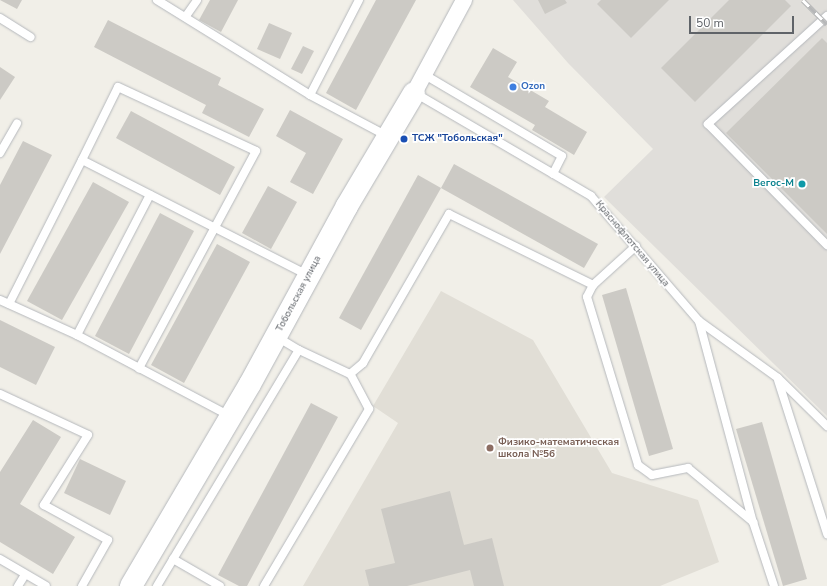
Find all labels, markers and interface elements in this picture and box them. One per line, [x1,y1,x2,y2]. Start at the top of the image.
scale bar [691,8,796,34]
text: 50 m [696,15,724,31]
place label: Ozon [521,81,545,93]
marker: Ozon [508,82,518,92]
place label: ТСЖ "Тобольская" [412,133,503,145]
marker: ТСЖ "Тобольская" [399,134,409,144]
place label: Вегос-М [753,178,794,190]
marker: Вегос-М [797,179,807,189]
street label: Краснофлотская улица [592,198,672,290]
street label: Тобольская улица [274,254,324,334]
place label: Физико-математическая школа №56 [498,436,619,460]
marker: Физико-математическая школа №56 [485,443,495,453]

